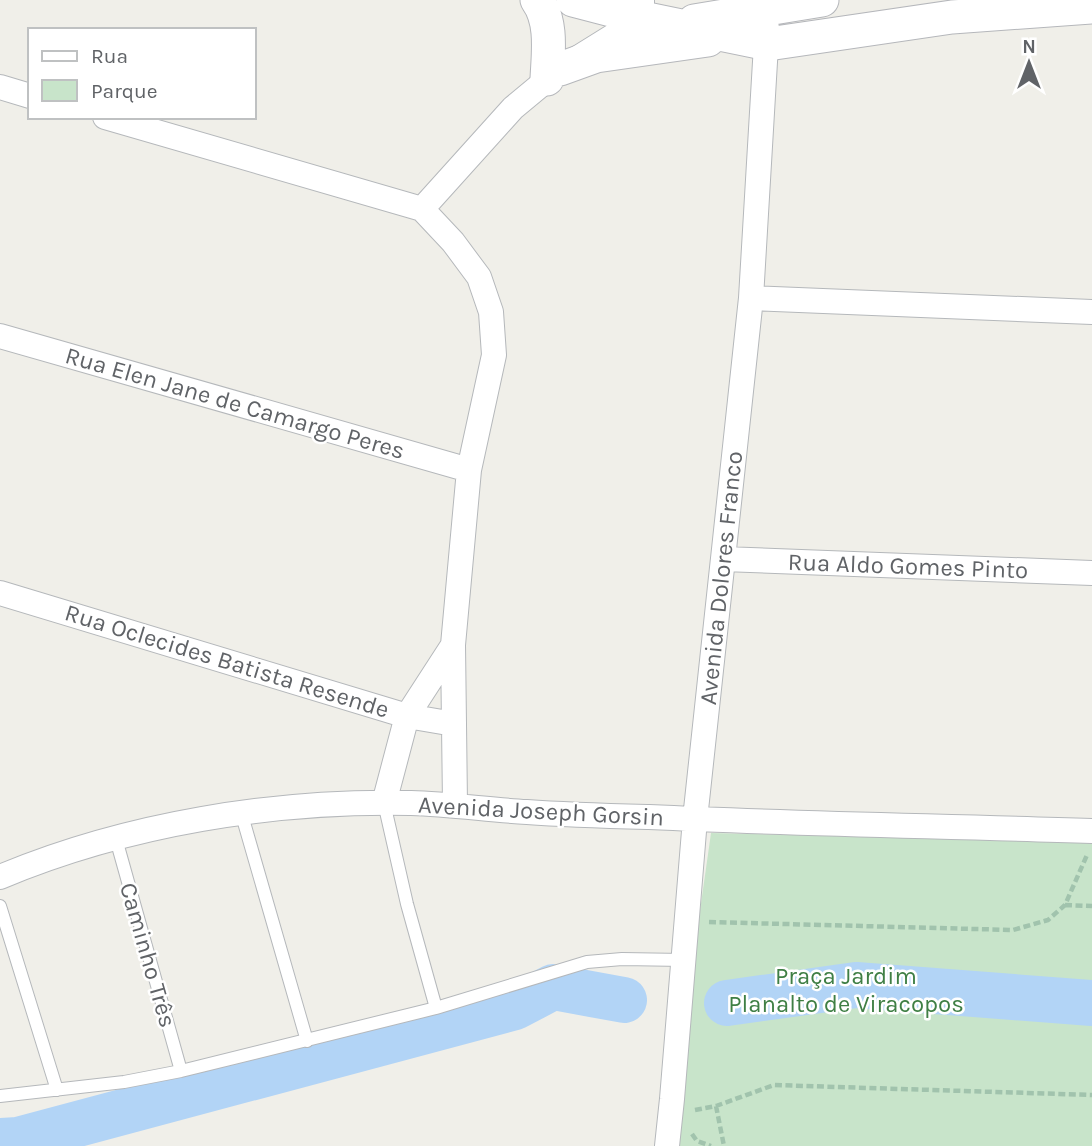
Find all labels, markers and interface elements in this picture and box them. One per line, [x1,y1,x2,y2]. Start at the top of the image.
legend [28,28,256,119]
north arrow [994,28,1064,98]
text: N [1022,36,1036,58]
text: Rua [91,44,128,68]
text: Parque [91,79,158,103]
street label: Rua Elen Jane de Camargo Peres [62,341,408,465]
street label: Avenida Dolores Franco [694,450,748,706]
street label: Rua Aldo Gomes Pinto [787,548,1029,584]
street label: Rua Oclecides Batista Resende [62,598,392,724]
street label: Avenida Joseph Gorsin [418,791,664,831]
street label: Caminho Três [114,879,182,1031]
park label: Praça Jardim Planalto de Viracopos [728,962,964,1018]

